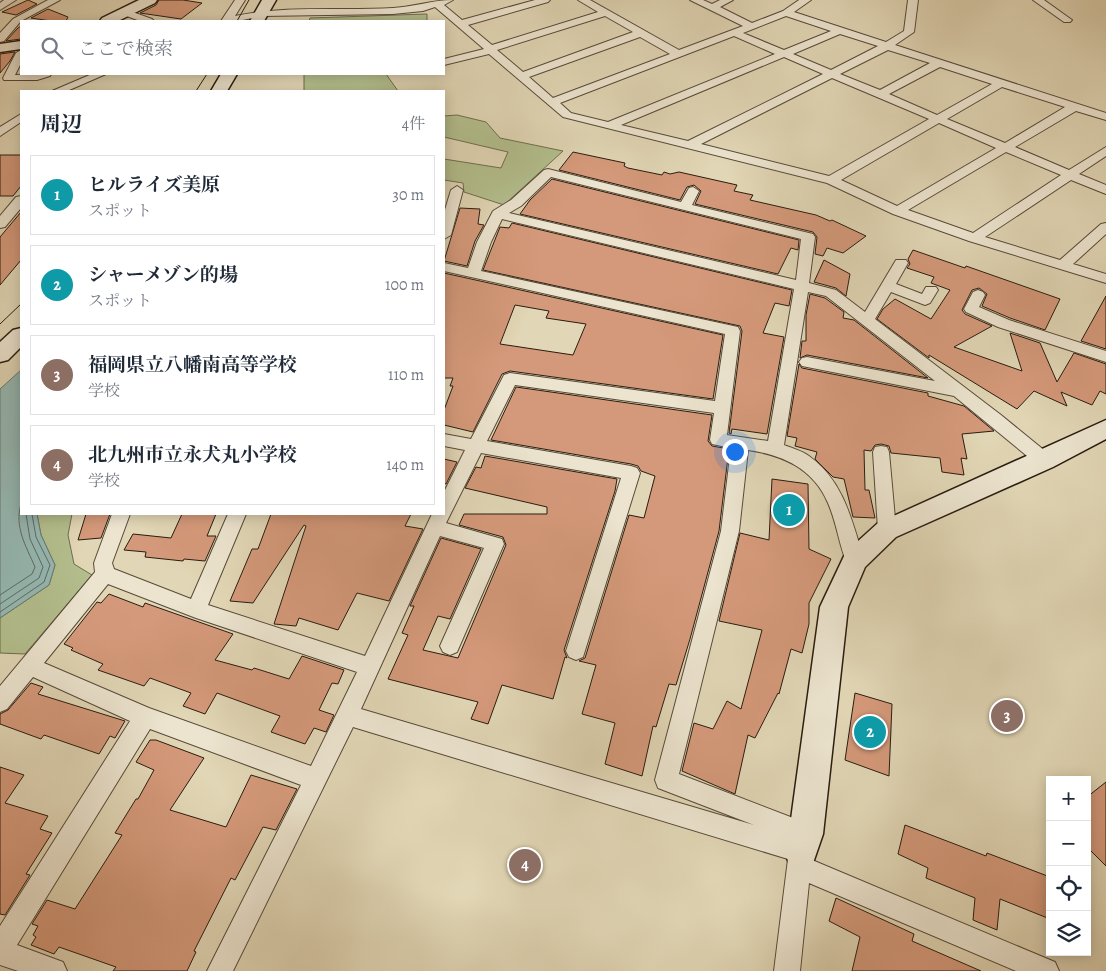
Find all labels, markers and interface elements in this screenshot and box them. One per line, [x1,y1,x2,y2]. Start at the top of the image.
search box [20,20,445,75]
icon: search [38,34,66,62]
text: ここで検索 [78,36,173,62]
text: 周辺 [40,110,82,138]
text: 4件 [402,113,425,135]
text: ヒルライズ美原 [88,172,220,198]
text: 1 [54,184,60,206]
text: 30 m [392,184,424,206]
text: スポット [88,200,152,222]
text: シャーメゾン的場 [88,262,238,288]
text: 2 [53,274,61,296]
text: 100 m [385,274,424,296]
text: スポット [88,290,152,312]
text: 福岡県立八幡南高等学校 [88,352,297,378]
text: 3 [54,364,60,386]
text: 110 m [388,364,424,386]
text: 学校 [88,380,120,402]
your location [722,439,748,465]
text: 北九州市立永犬丸小学校 [88,442,297,468]
text: 4 [53,454,61,476]
text: 140 m [386,454,424,476]
text: 学校 [88,470,120,492]
pin: 1 [773,491,805,529]
pin: 3 [991,697,1023,735]
pin: 2 [854,713,886,751]
map controls [1046,776,1091,956]
button: + [1046,776,1091,821]
button: − [1046,821,1091,866]
pin: 4 [509,846,541,884]
button: locate [1046,866,1091,911]
button: layers [1046,911,1091,956]

